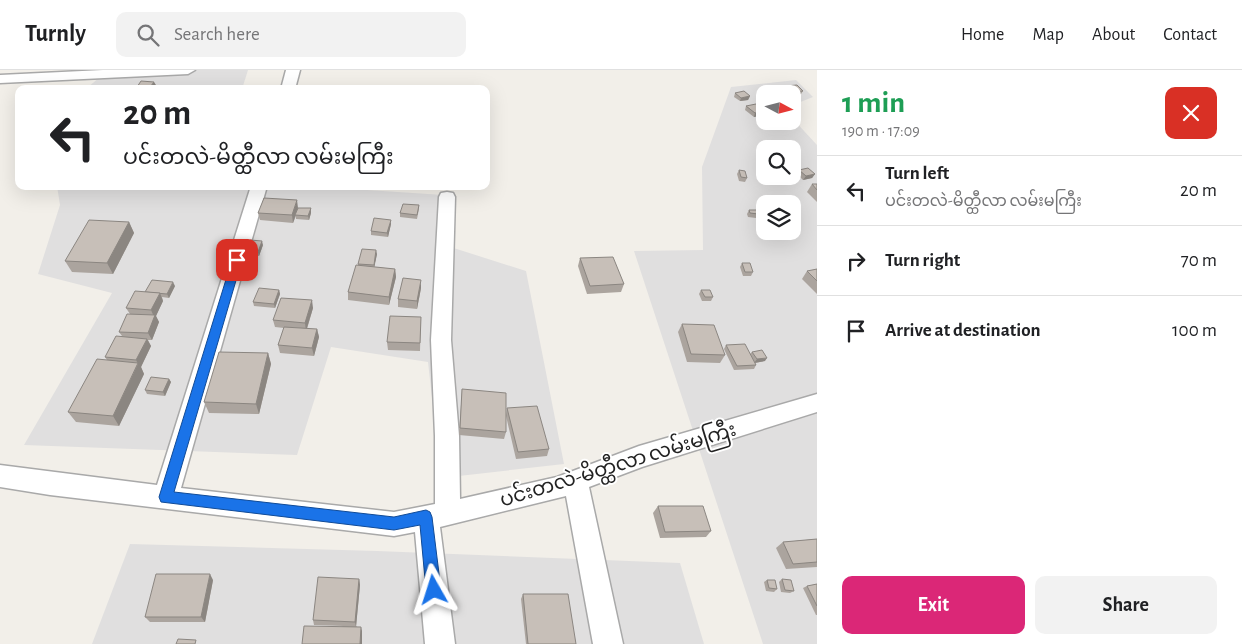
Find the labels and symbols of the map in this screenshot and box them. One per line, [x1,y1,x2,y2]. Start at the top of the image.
north arrow [756,85,801,130]
pin [216,239,258,281]
street label: ပင်းတလဲ-မိတ္ထီလာ လမ်းမကြီး [496,415,740,515]
position arrow [407,563,459,615]

